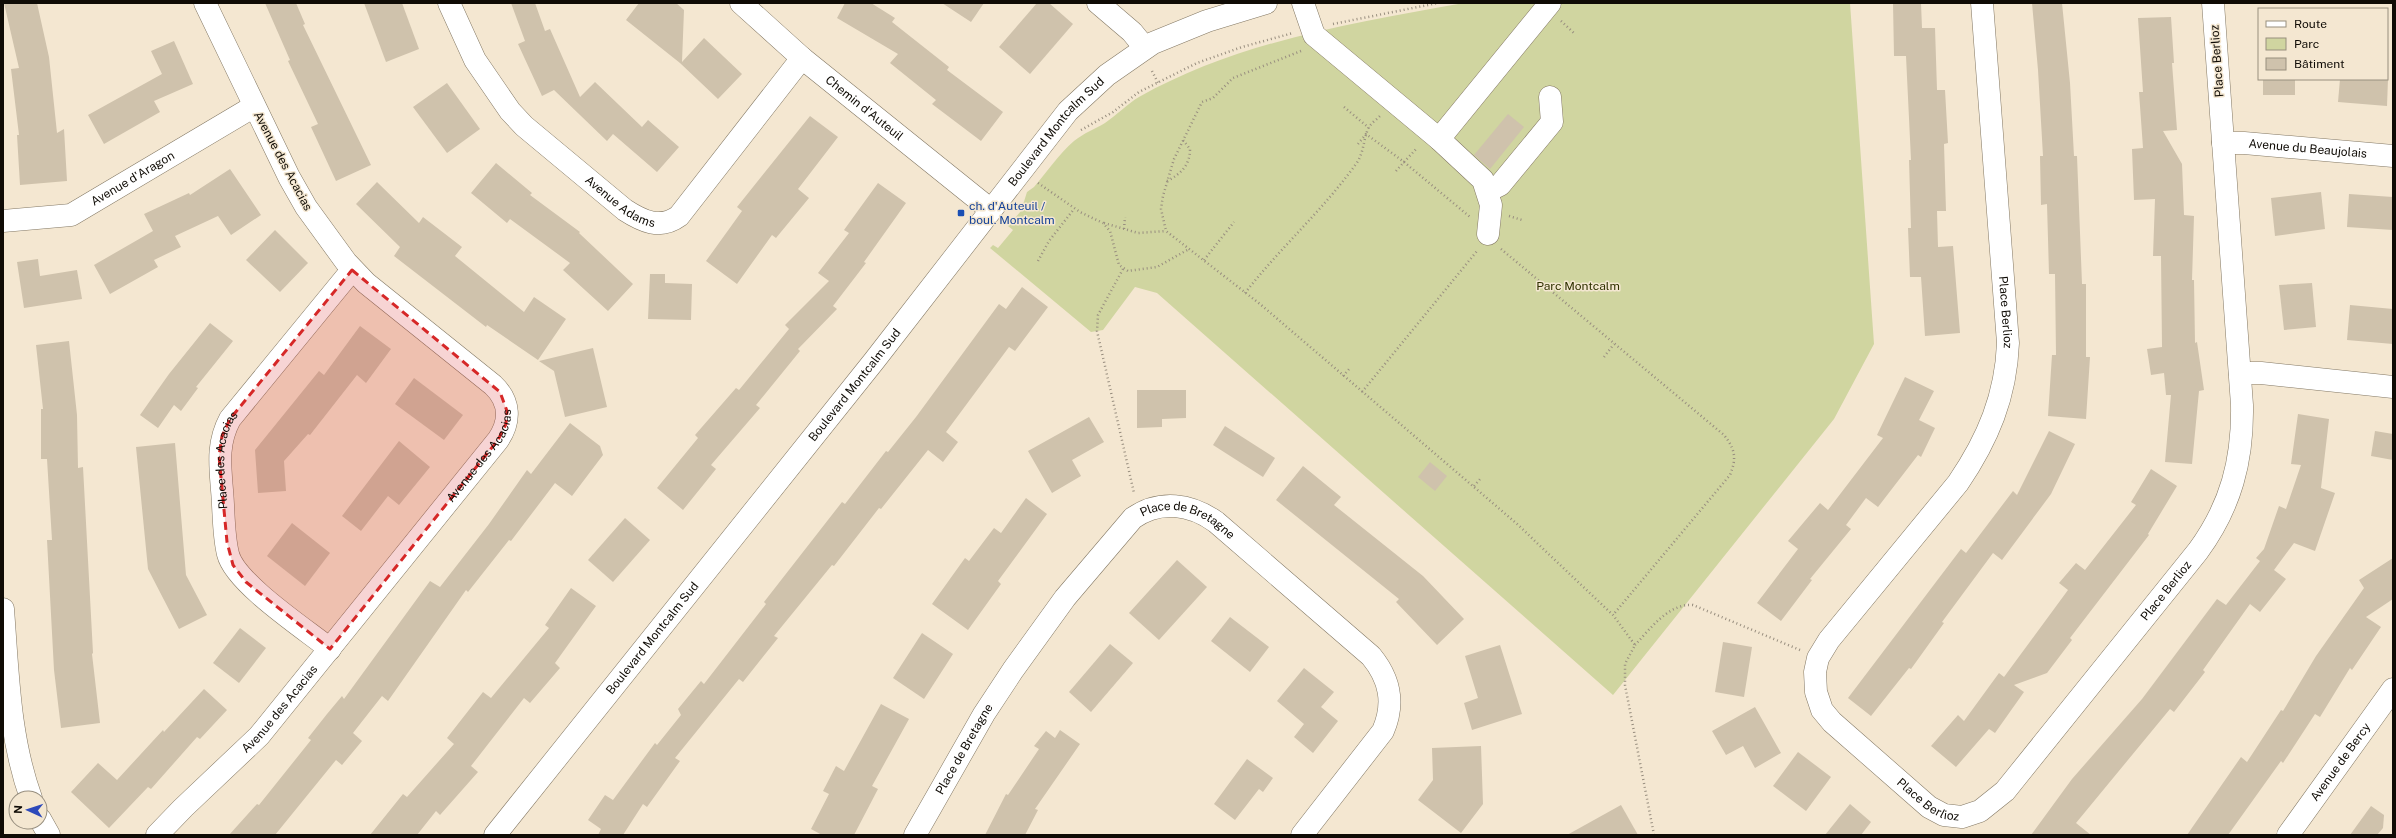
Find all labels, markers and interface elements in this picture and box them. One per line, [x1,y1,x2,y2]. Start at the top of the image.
legend [2258,8,2388,80]
text: Route [2294,17,2327,31]
street label: Place Berlioz [2207,24,2227,98]
text: Parc [2294,37,2319,51]
text: Bâtiment [2294,57,2345,71]
street label: Chemin d'Auteuil [823,73,906,144]
street label: Boulevard Montcalm Sud [1005,74,1107,189]
street label: Avenue des Acacias [251,109,315,213]
street label: Avenue du Beaujolais [2248,136,2367,161]
street label: Avenue d'Aragon [88,148,177,209]
street label: Avenue Adams [582,173,656,230]
place label: ch. d'Auteuil / boul. Montcalm [969,199,1055,227]
marker: ch. d'Auteuil / boul. Montcalm [956,208,966,218]
street label: Place Berlioz [1996,275,2015,349]
park label: Parc Montcalm [1536,279,1620,293]
street label: Boulevard Montcalm Sud [806,326,903,444]
street label: Place des Acacias [213,408,241,510]
street label: Avenue des Acacias [444,409,514,505]
street label: Place de Bretagne [1138,499,1238,542]
street label: Place Berlioz [2138,558,2194,623]
street label: Boulevard Montcalm Sud [603,579,702,697]
street label: Avenue des Acacias [239,662,320,756]
street label: Place de Bretagne [933,701,996,797]
street label: Avenue de Bercy [2308,720,2374,804]
street label: Place Berlioz [1894,775,1960,824]
north arrow [8,790,48,830]
text: N [12,805,24,814]

